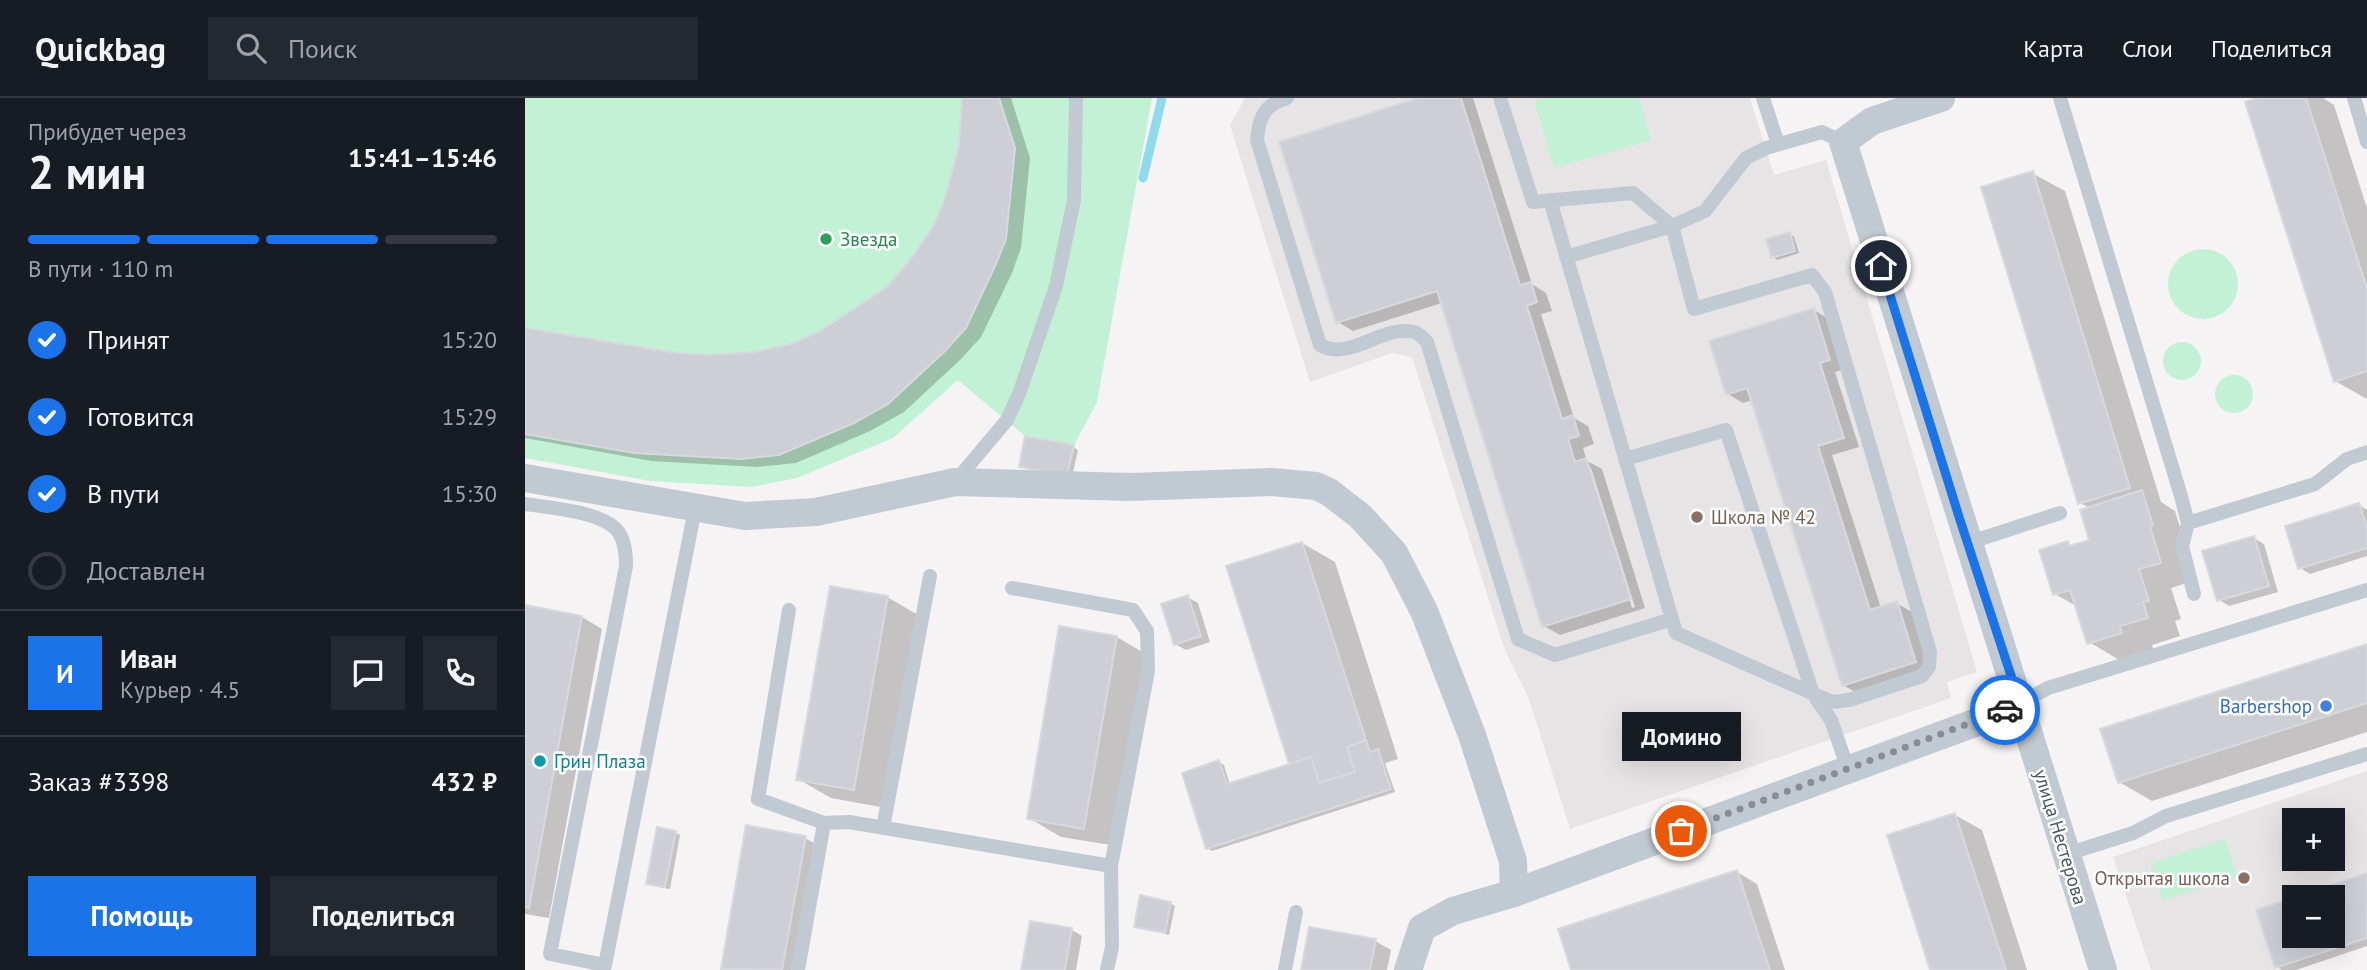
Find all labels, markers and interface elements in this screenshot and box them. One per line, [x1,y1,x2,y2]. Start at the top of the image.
search box [208,17,698,80]
text: Quickbag [35,27,166,70]
icon: search [232,29,270,67]
text: Поиск [288,32,357,65]
text: Карта [2023,33,2084,64]
text: Слои [2122,33,2173,64]
text: Поделиться [2211,33,2332,64]
text: Прибудет через [28,117,187,146]
text: 15:41–15:46 [348,141,497,174]
text: 2 мин [28,142,146,202]
place label: Звезда [840,227,898,251]
marker: Звезда [818,231,834,247]
pin [1851,236,1911,296]
icon: home [1862,247,1900,285]
text: В пути · 110 m [28,254,173,283]
icon: check [28,321,66,359]
text: Принят [87,323,169,356]
text: 15:20 [442,325,497,354]
icon: check [28,398,66,436]
text: Готовится [87,400,194,433]
text: 15:29 [442,402,497,431]
icon: check [28,475,66,513]
text: В пути [87,477,160,510]
text: 15:30 [442,479,497,508]
place label: Школа № 42 [1711,505,1816,529]
marker: Школа № 42 [1689,509,1705,525]
text: Доставлен [87,554,206,587]
button: chat [331,636,405,710]
button: phone [423,636,497,710]
text: Иван [120,642,177,675]
text: И [56,657,74,690]
text: Курьер · 4.5 [120,675,240,704]
courier [1970,675,2040,745]
icon: car [1986,691,2024,729]
place label: Barbershop [2220,694,2312,718]
marker: Barbershop [2318,698,2334,714]
callout: Домино [1621,712,1741,761]
text: Домино [1641,722,1722,751]
place label: Грин Плаза [554,749,646,773]
marker: Грин Плаза [532,753,548,769]
text: Заказ #3398 [28,765,170,798]
text: 432 ₽ [431,765,497,798]
street label: улица Нестерова [2029,766,2093,908]
pin [1651,801,1711,861]
map controls [2282,808,2345,948]
button: + [2282,808,2345,871]
icon: bag [1662,812,1700,850]
place label: Открытая школа [2095,866,2230,890]
marker: Открытая школа [2236,870,2252,886]
button: Помощь [28,876,256,956]
button: Поделиться [270,876,497,956]
button: − [2282,885,2345,948]

